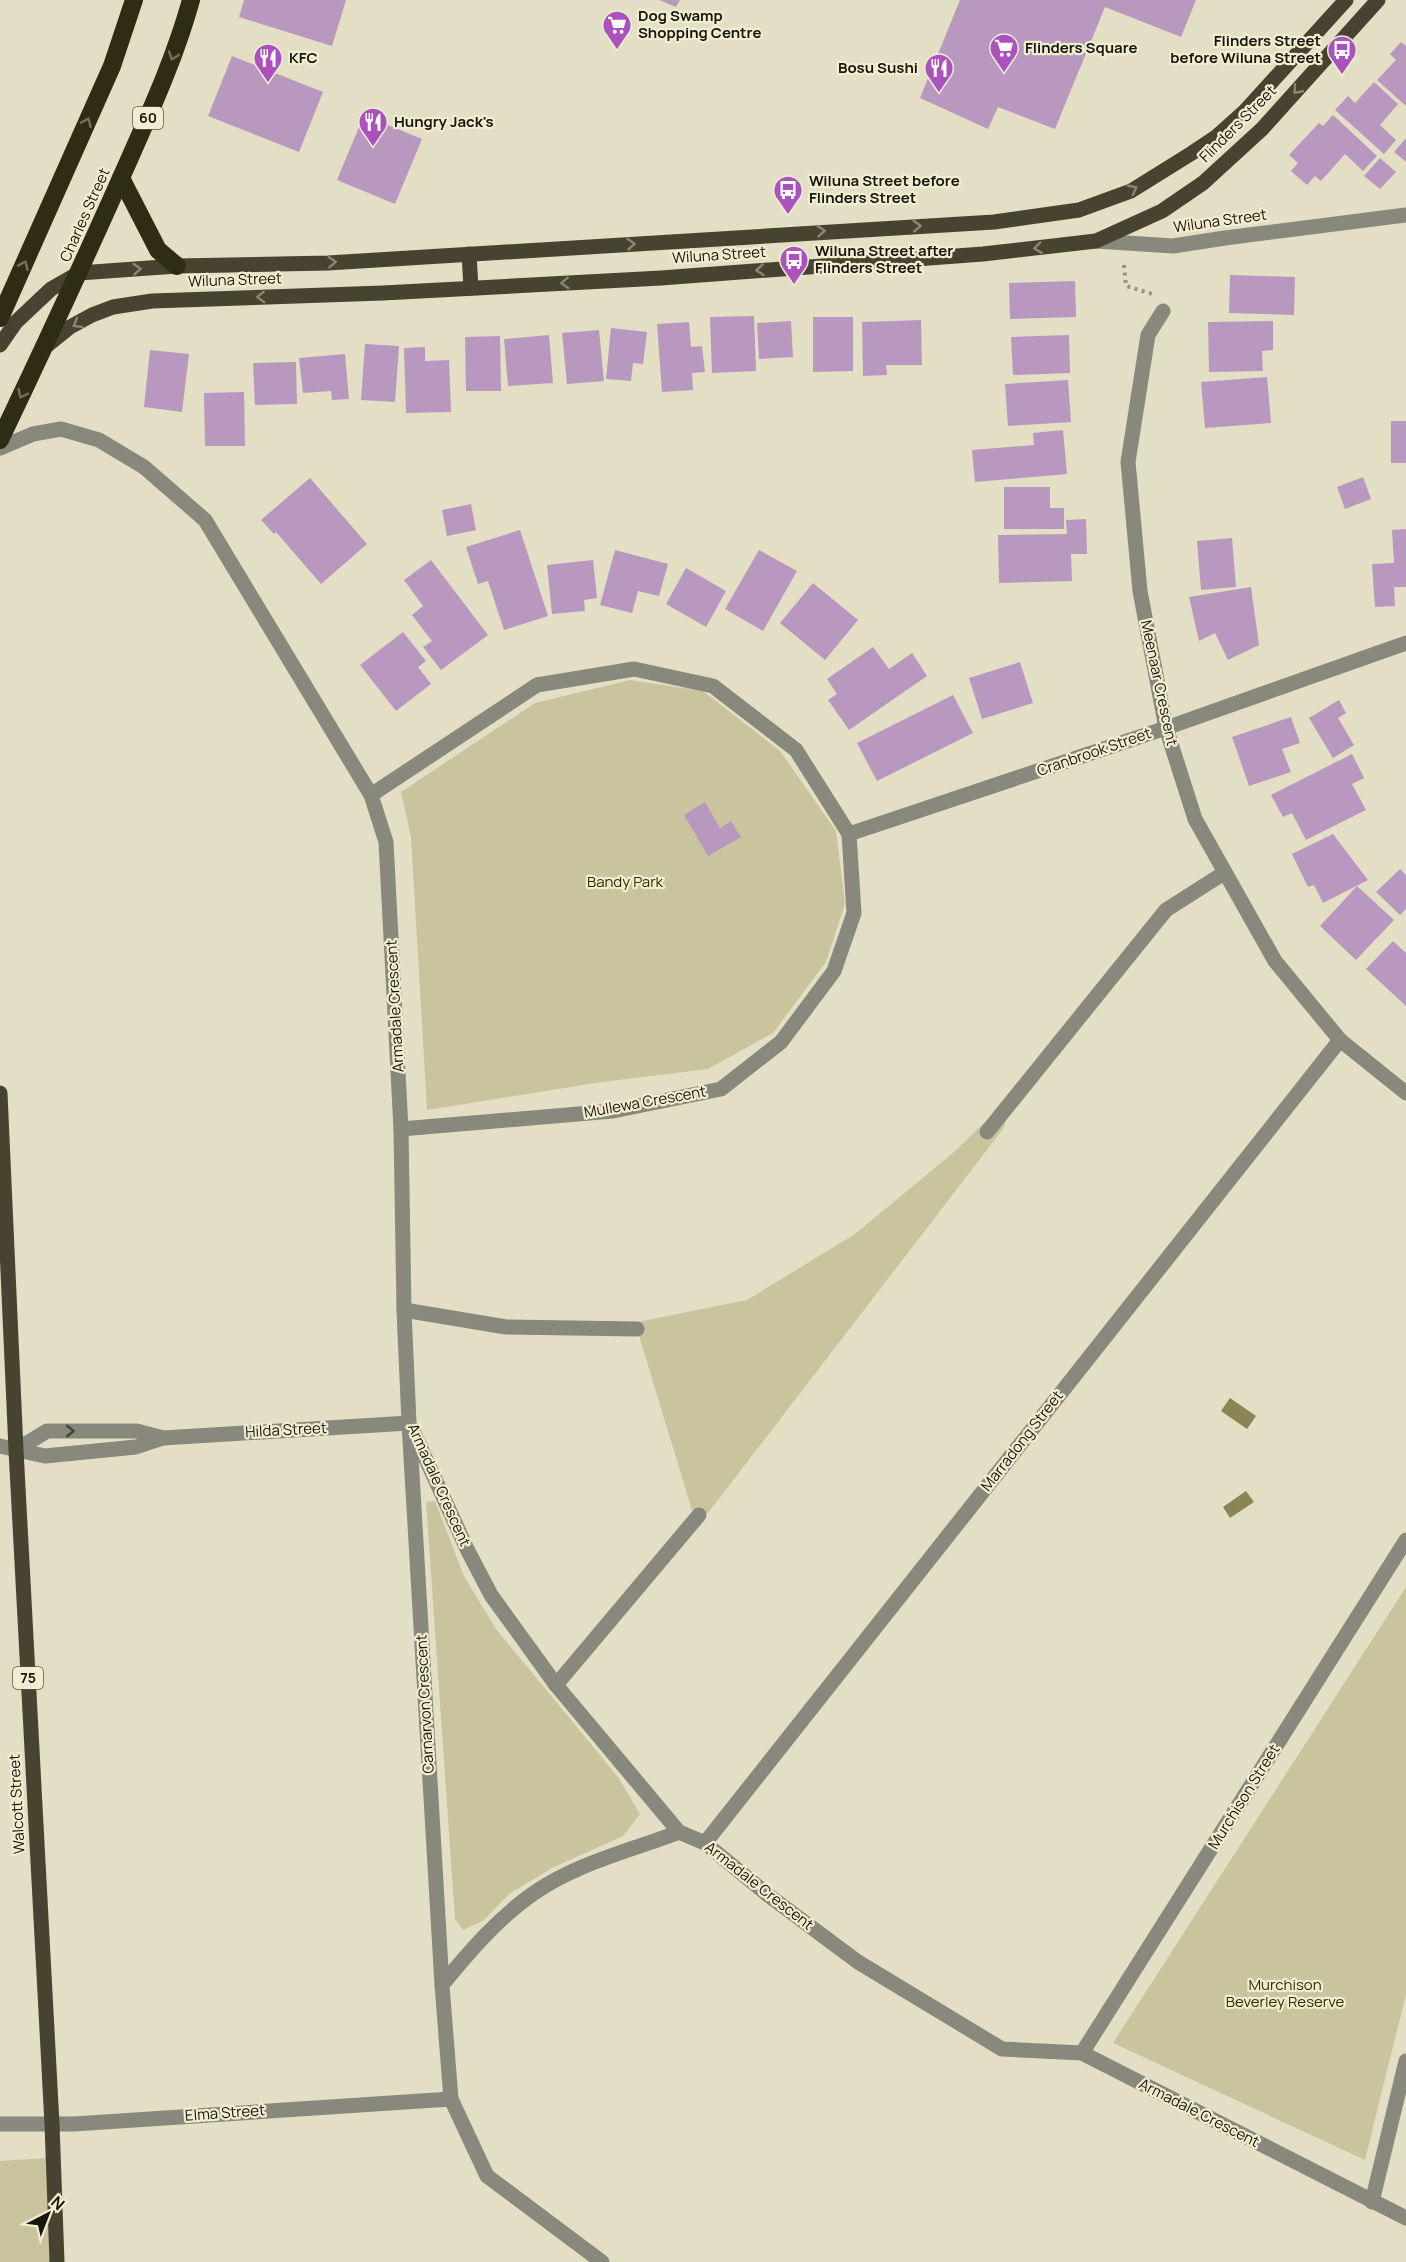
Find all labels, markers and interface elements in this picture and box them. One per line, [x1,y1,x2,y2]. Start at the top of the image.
place label: Dog Swamp Shopping Centre [638,5,761,43]
supermarket icon: Dog Swamp Shopping Centre [601,9,633,51]
place label: Flinders Street before Wiluna Street [1170,30,1321,68]
supermarket icon: Flinders Square [988,32,1020,74]
bus stop icon: Flinders Street before Wiluna Street [1326,34,1358,76]
place label: Flinders Square [1025,37,1138,58]
restaurant icon: KFC [252,42,284,84]
place label: KFC [289,47,318,68]
one-way arrow [167,50,180,60]
restaurant icon: Bosu Sushi [923,52,955,94]
place label: Bosu Sushi [838,57,918,78]
street label: Flinders Street [1194,80,1281,167]
one-way arrow [1293,83,1304,94]
restaurant icon: Hungry Jack's [357,106,389,148]
road number: 60 [133,107,163,129]
place label: Hungry Jack's [394,111,494,132]
one-way arrow [80,117,92,128]
street label: Charles Street [54,165,115,265]
place label: Wiluna Street before Flinders Street [809,170,960,208]
bus stop icon: Wiluna Street before Flinders Street [772,174,804,216]
one-way arrow [1127,185,1137,196]
street label: Wiluna Street [1172,204,1268,237]
one-way arrow [913,219,922,232]
one-way arrow [816,225,825,238]
one-way arrow [627,237,636,250]
place label: Wiluna Street after Flinders Street [815,240,953,278]
street label: Wiluna Street [671,241,767,268]
one-way arrow [1033,241,1043,253]
bus stop icon: Wiluna Street after Flinders Street [778,244,810,286]
one-way arrow [327,256,336,269]
one-way arrow [17,260,29,271]
one-way arrow [133,263,142,276]
one-way arrow [755,264,764,277]
street label: Wiluna Street [188,267,282,292]
one-way arrow [561,276,570,289]
one-way arrow [257,291,266,304]
one-way arrow [73,316,83,328]
one-way arrow [18,387,30,398]
street label: Meenaar Crescent [1136,618,1183,748]
street label: Cranbrook Street [1034,722,1154,781]
park label: Bandy Park [587,871,664,892]
street label: Armadale Crescent [381,939,408,1073]
street label: Mullewa Crescent [582,1080,708,1123]
street label: Marradong Street [976,1386,1068,1495]
street label: Hilda Street [245,1417,327,1442]
street label: Armadale Crescent [403,1420,476,1550]
one-way arrow [65,1425,74,1437]
street label: Carnarvon Crescent [410,1634,439,1774]
road number: 75 [13,1667,43,1689]
street label: Murchison Street [1203,1740,1284,1853]
street label: Walcott Street [3,1753,30,1855]
street label: Armadale Crescent [701,1837,818,1935]
park label: Murchison Beverley Reserve [1226,1974,1345,2012]
street label: Armadale Crescent [1135,2073,1263,2152]
street label: Elma Street [184,2099,266,2126]
north arrow [18,2184,78,2244]
text: N [46,2191,70,2215]

